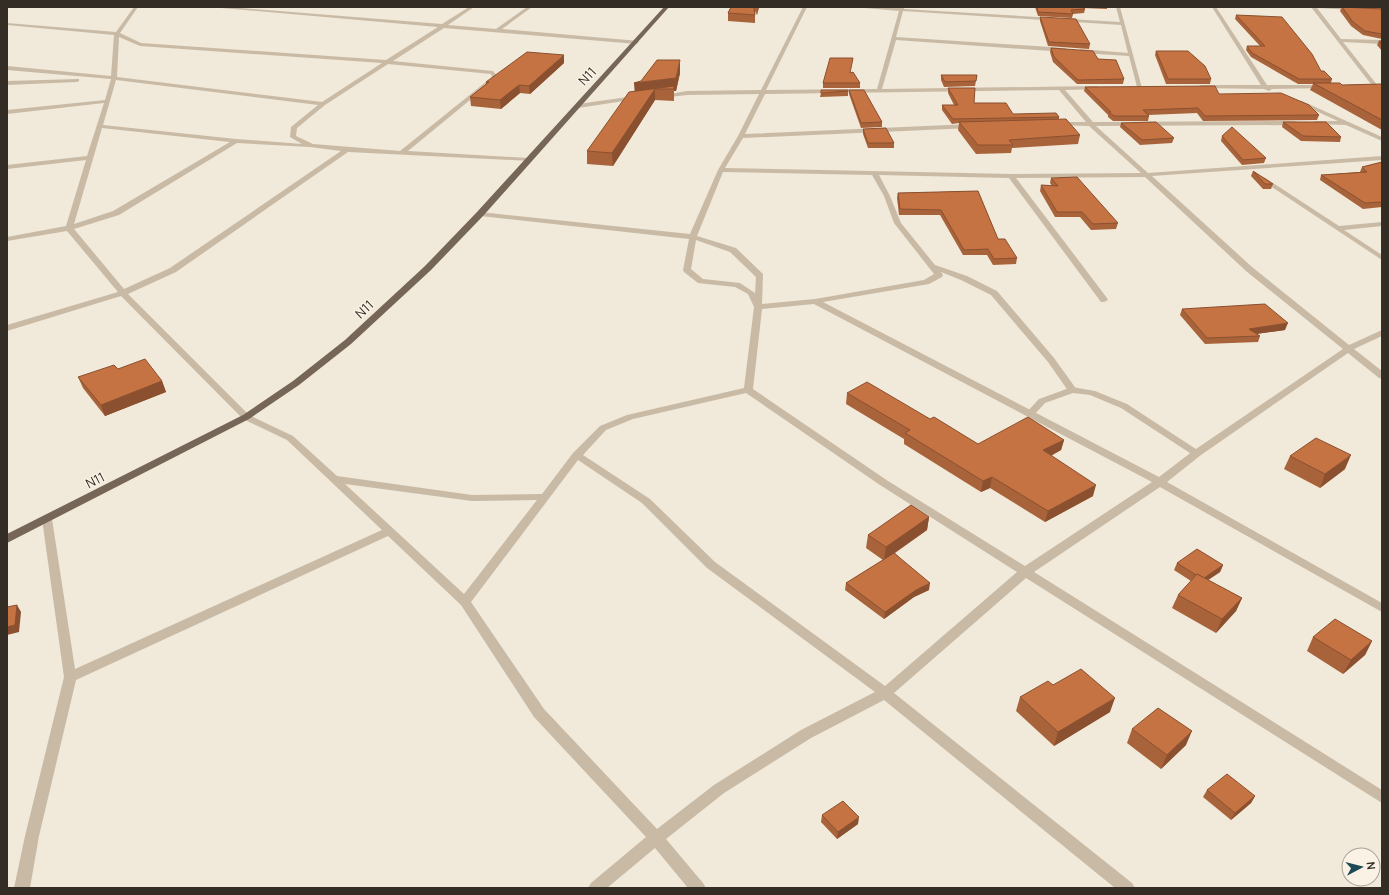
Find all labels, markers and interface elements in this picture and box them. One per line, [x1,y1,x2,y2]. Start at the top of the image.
street label: N11 [574,63,600,89]
street label: N11 [351,296,377,322]
street label: N11 [82,468,108,492]
north arrow [1341,847,1381,887]
text: N [1363,861,1379,871]

